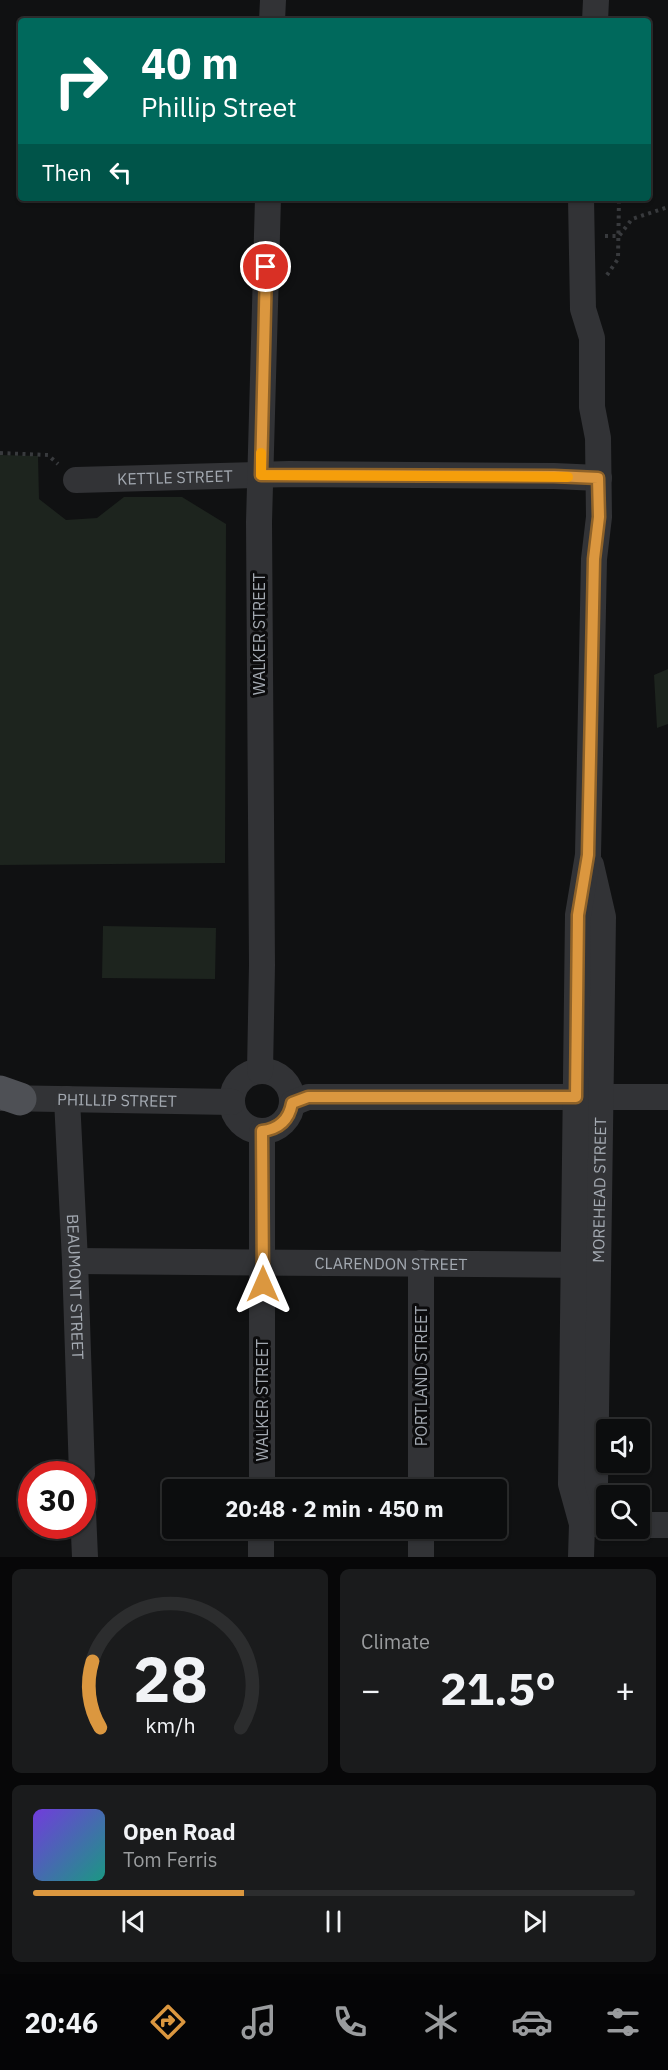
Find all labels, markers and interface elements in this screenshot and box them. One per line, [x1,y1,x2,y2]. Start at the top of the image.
text: 40 m [141,36,239,91]
icon: right [42,42,120,120]
text: Phillip Street [141,89,297,124]
icon: left [104,156,137,189]
text: Then [42,158,92,187]
pin [240,241,291,292]
icon: arrive [249,250,282,283]
street label: KETTLE STREET [117,466,233,489]
street label: WALKER STREET [249,573,269,695]
street label: PHILLIP STREET [57,1089,177,1111]
street label: MOREHEAD STREET [588,1117,610,1263]
street label: BEAUMONT STREET [63,1214,88,1360]
position arrow [231,1252,295,1316]
street label: CLARENDON STREET [314,1253,468,1274]
street label: PORTLAND STREET [411,1306,431,1446]
street label: WALKER STREET [252,1339,272,1461]
map controls [596,1419,650,1539]
button: sound [596,1419,650,1473]
speed limit sign: 30 [18,1461,96,1539]
button: search [596,1485,650,1539]
text: 20:48 · 2 min · 450 m [225,1494,444,1523]
text: Climate [361,1628,430,1655]
text: 28 [133,1638,207,1719]
text: 21.5° [440,1659,556,1717]
text: − [361,1668,381,1711]
text: + [615,1668,635,1711]
text: km/h [145,1711,195,1739]
text: Open Road [123,1817,236,1846]
text: Tom Ferris [123,1846,218,1873]
icon: previous [117,1905,150,1938]
icon: pause [317,1905,350,1938]
icon: next [518,1905,551,1938]
icon: directions [147,2001,189,2043]
icon: music [238,2001,280,2043]
icon: phone [329,2001,371,2043]
icon: climate [420,2001,462,2043]
icon: car [511,2001,553,2043]
icon: filters [602,2001,644,2043]
text: 20:46 [24,2005,98,2040]

